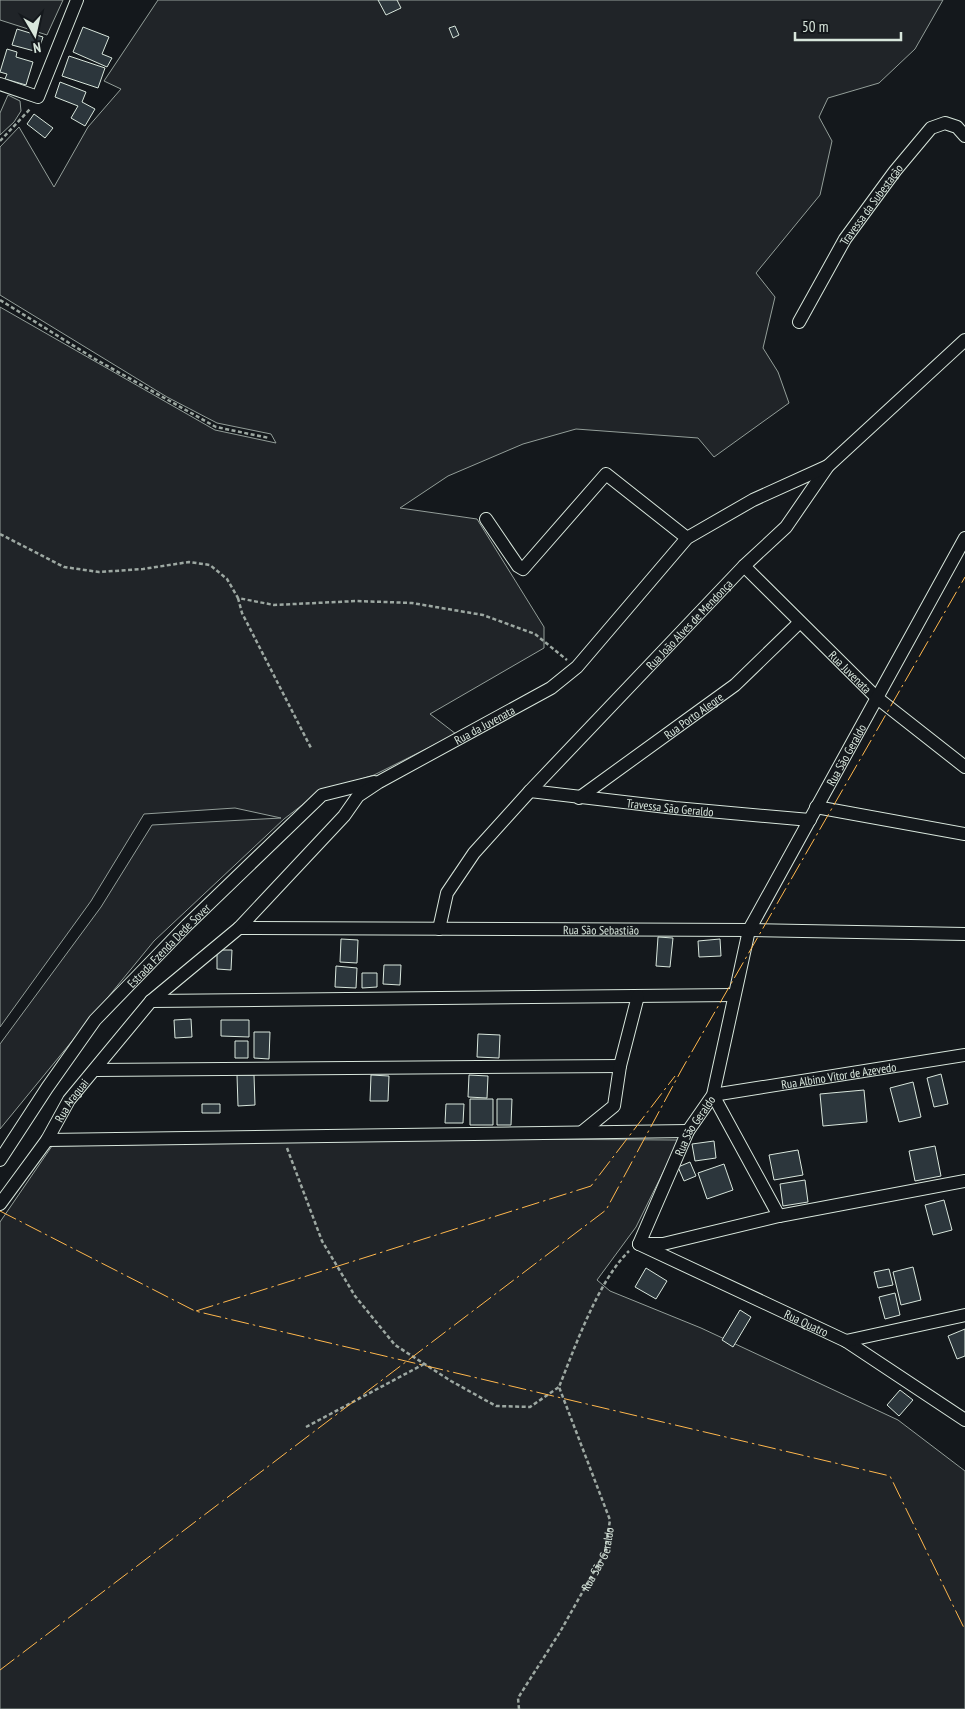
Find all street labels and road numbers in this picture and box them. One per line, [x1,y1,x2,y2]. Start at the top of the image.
street label: Travessa da Subestação [836,161,905,247]
street label: Rua João Alves de Mendonça [642,576,735,672]
street label: Rua Juvenata [826,647,875,696]
street label: Rua Porto Alegre [661,689,726,742]
street label: Rua da Juvenata [451,702,517,747]
street label: Rua São Geraldo [823,721,869,788]
street label: Travessa São Geraldo [626,795,714,819]
street label: Estrada Fzenda Dede Sover [123,899,213,990]
street label: Rua São Sebastião [563,922,639,937]
street label: Rua Albino Vitor de Azevedo [780,1059,897,1092]
street label: Rua Araguai [51,1075,91,1125]
street label: Rua São Geraldo [671,1092,718,1158]
street label: Rua Quatro [782,1306,831,1339]
street label: Rua São Geraldo [577,1526,616,1593]

